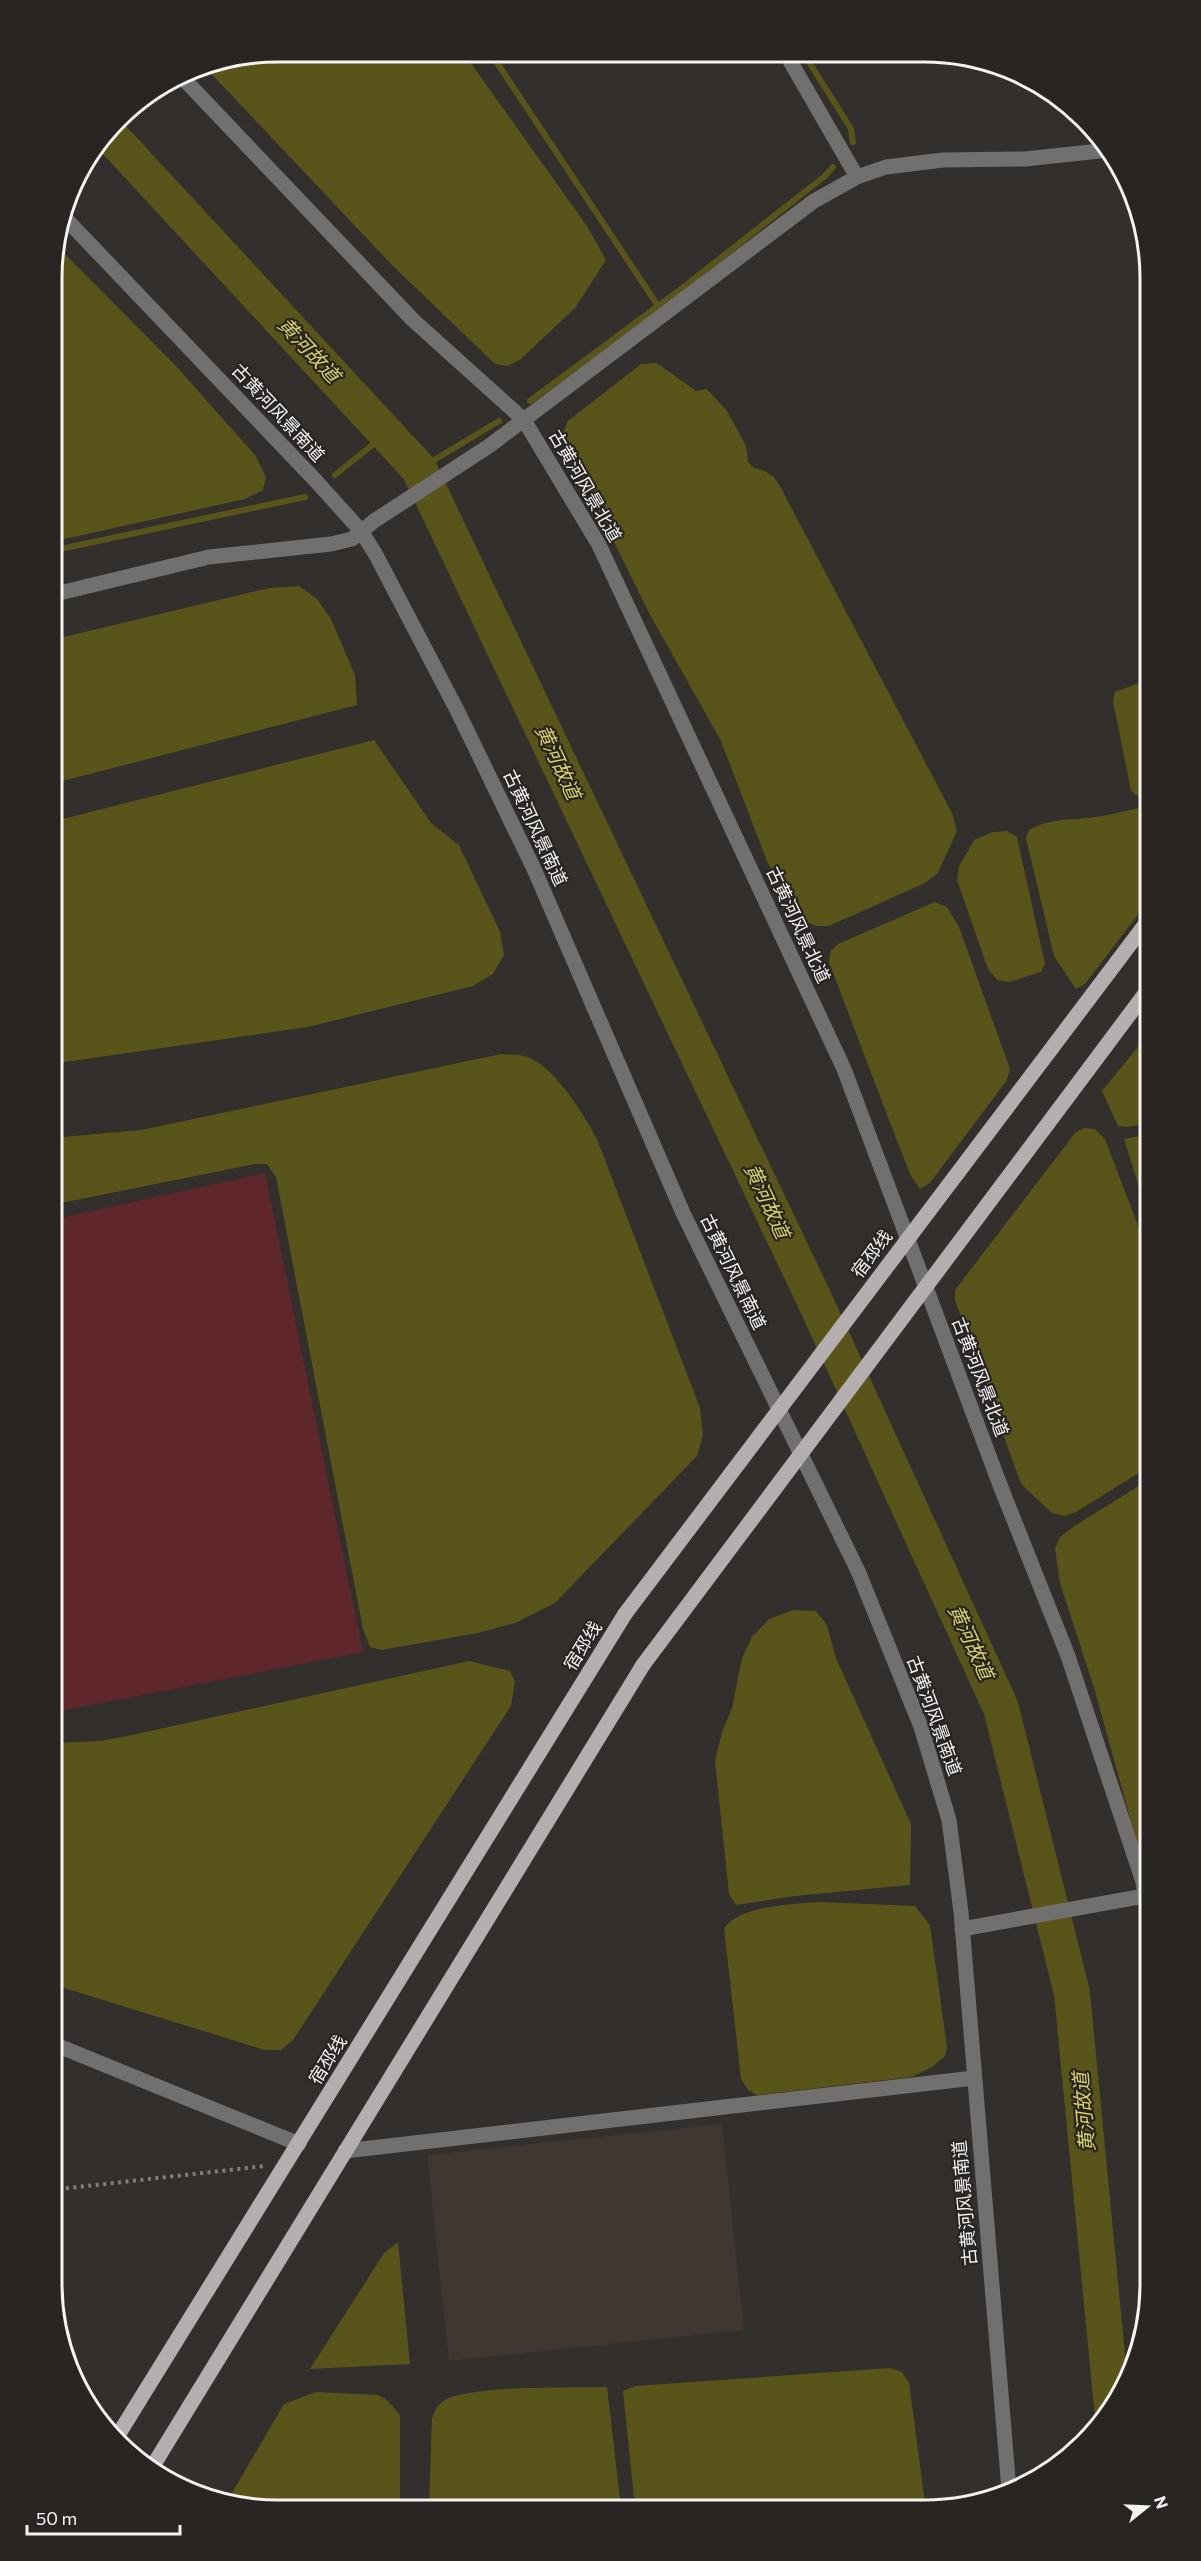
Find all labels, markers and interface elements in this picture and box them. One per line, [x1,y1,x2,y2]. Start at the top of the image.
water label: 黄河故道 [274,312,348,389]
street label: 古黄河风景南道 [228,359,330,466]
street label: 古黄河风景北道 [545,425,627,546]
water label: 黄河故道 [531,720,588,806]
street label: 古黄河风景南道 [499,766,573,889]
street label: 古黄河风景北道 [762,863,836,986]
water label: 黄河故道 [740,1159,797,1245]
street label: 古黄河风景南道 [696,1210,771,1333]
street label: 宿邳线 [846,1225,896,1282]
street label: 古黄河风景北道 [948,1314,1014,1439]
water label: 黄河故道 [944,1600,1001,1686]
street label: 宿邳线 [559,1617,606,1674]
street label: 古黄河风景南道 [903,1653,967,1779]
street label: 宿邳线 [304,2031,351,2088]
water label: 黄河故道 [1067,2068,1098,2153]
street label: 古黄河风景南道 [948,2139,980,2267]
north arrow [1117,2477,1177,2537]
text: N [1151,2494,1173,2511]
scale bar [27,2498,180,2536]
text: 50 m [36,2507,77,2529]

